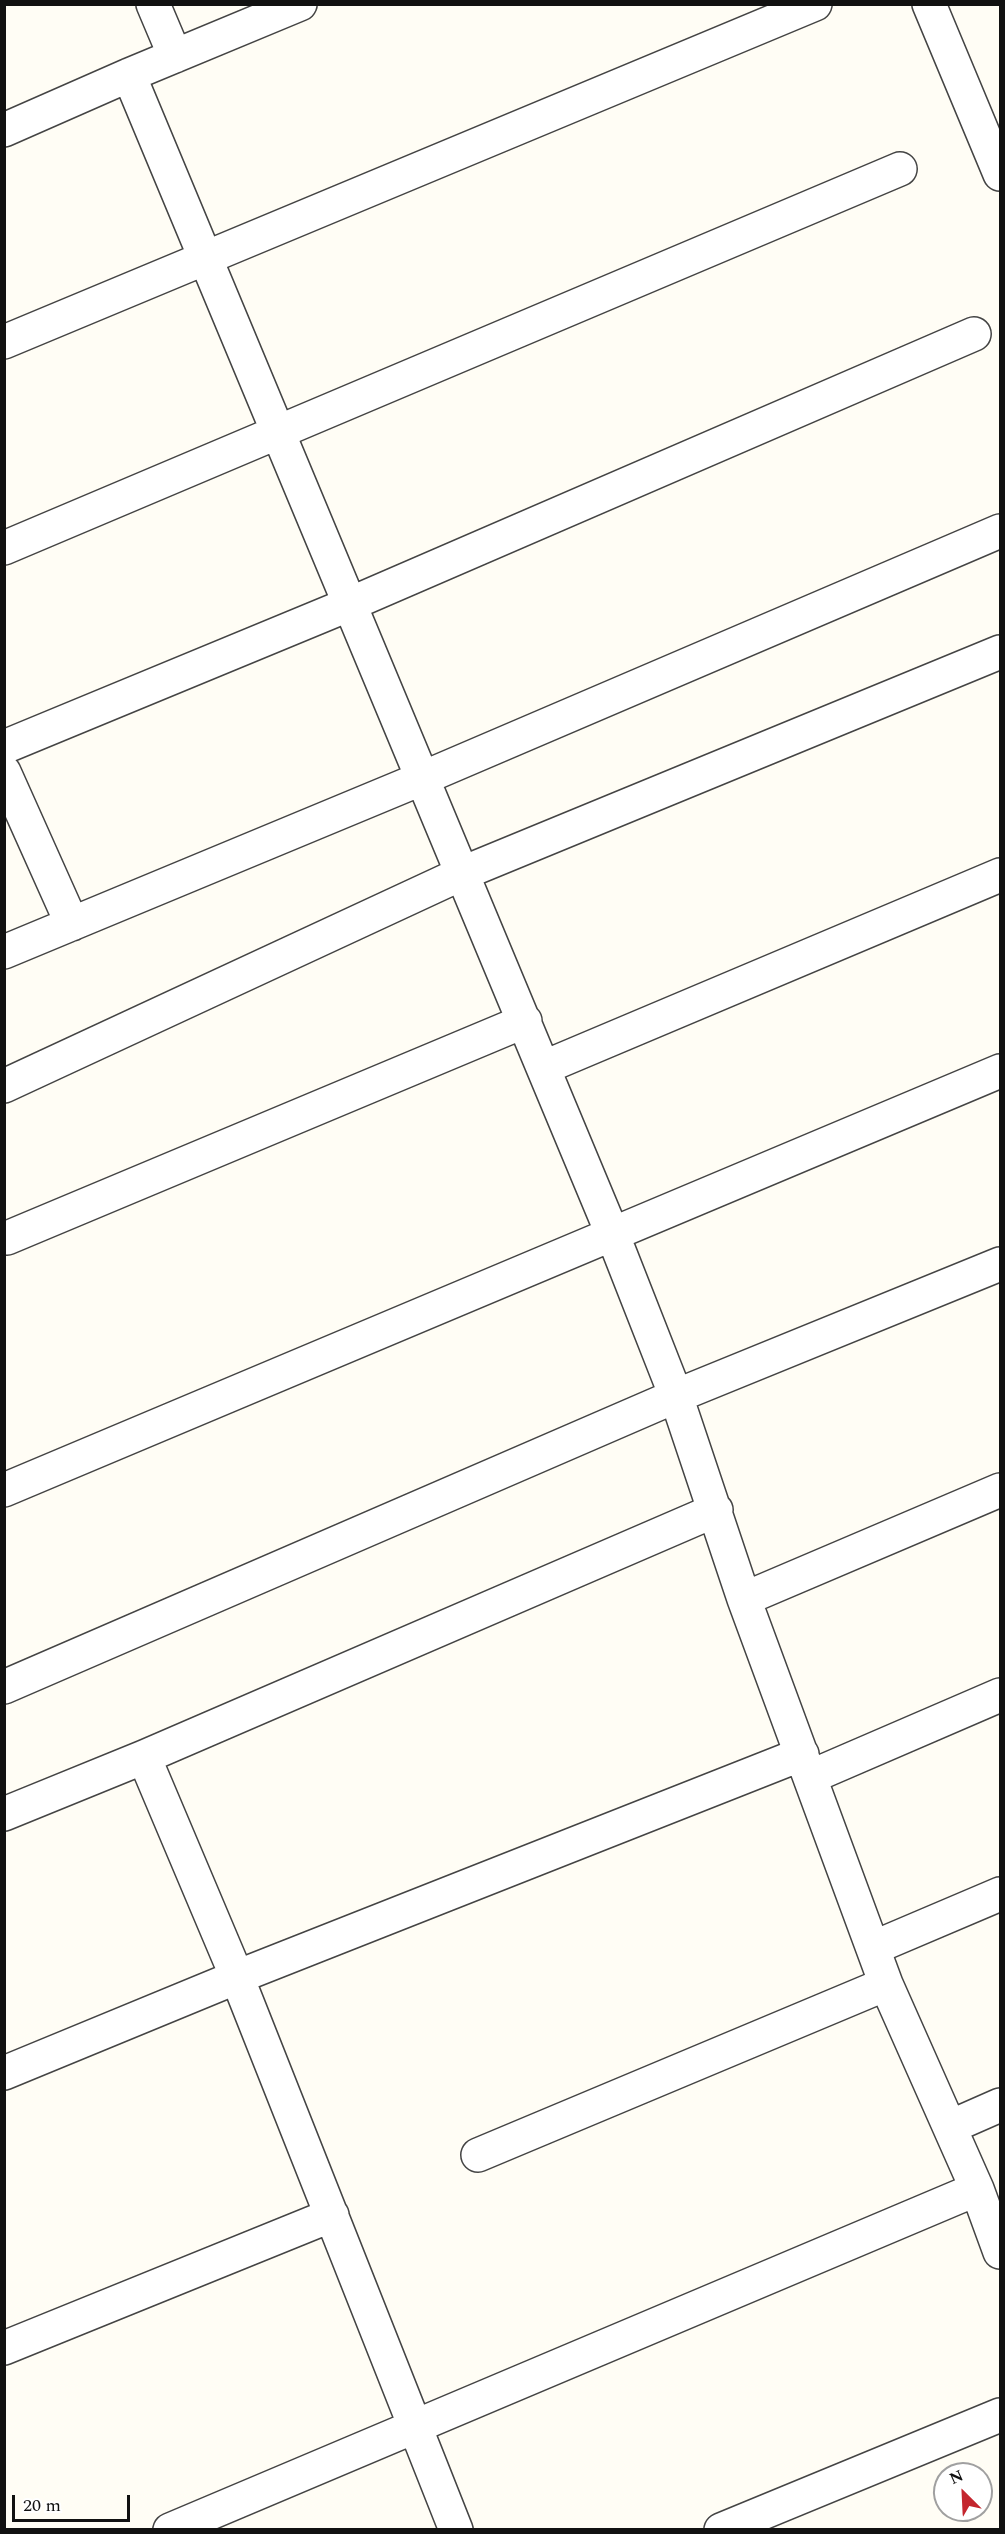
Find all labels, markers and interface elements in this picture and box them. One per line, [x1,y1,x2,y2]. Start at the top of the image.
north arrow [933,2462,993,2522]
text: N [946,2464,967,2491]
scale bar [15,2483,134,2521]
text: 20 m [23,2492,61,2519]

